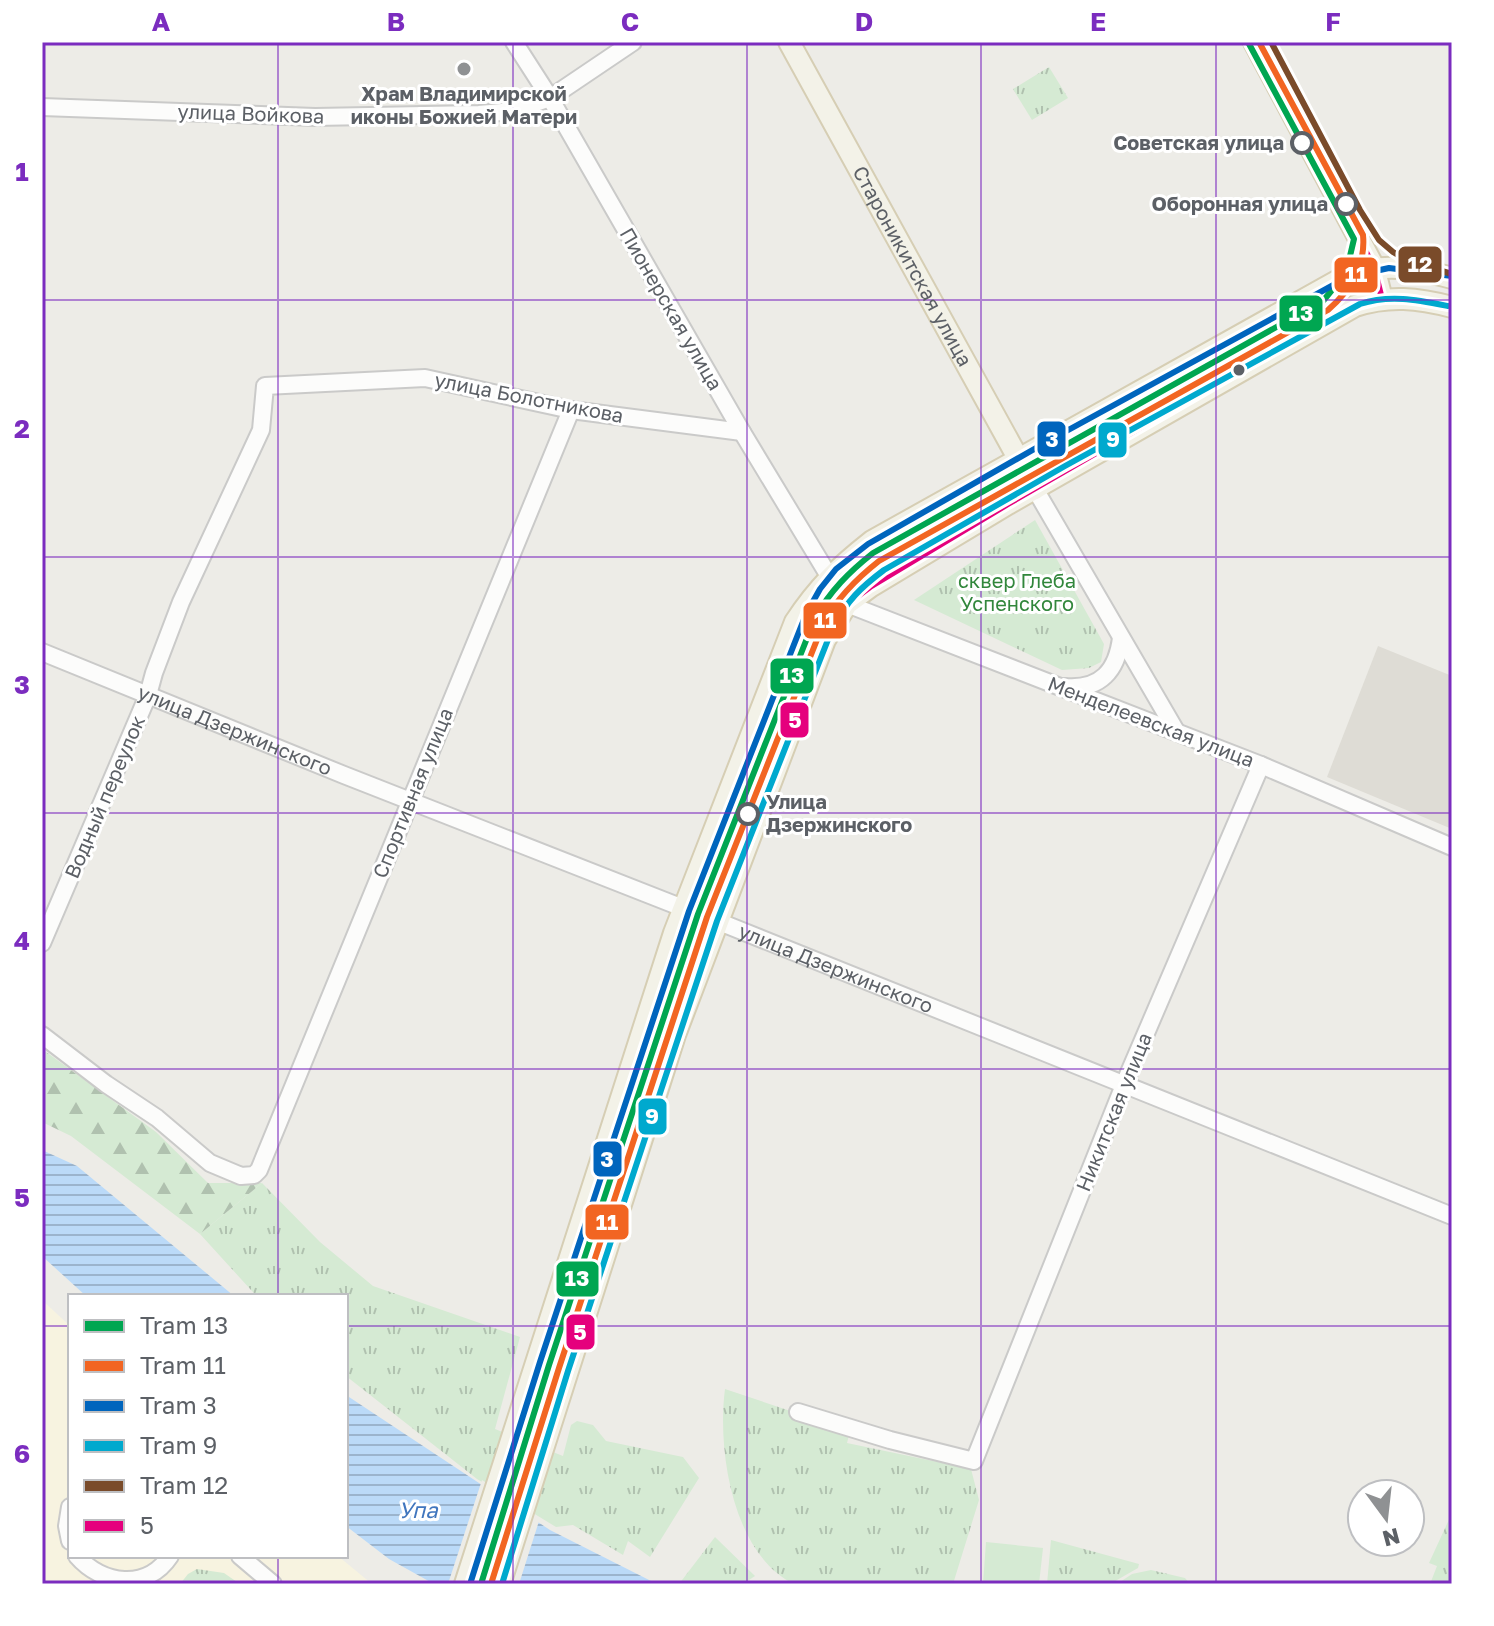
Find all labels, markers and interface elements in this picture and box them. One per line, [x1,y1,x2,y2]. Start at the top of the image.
text: A [152,6,171,37]
text: B [387,6,405,37]
text: C [621,6,639,37]
text: D [855,6,873,37]
text: E [1090,6,1106,37]
text: F [1325,6,1341,37]
marker: Храм Владимирской иконы Божией Матери [455,60,473,78]
place label: Храм Владимирской иконы Божией Матери [351,81,577,128]
street label: улица Войкова [177,98,325,128]
place label: Советская улица [1113,130,1284,154]
marker: Советская улица [1291,132,1313,154]
text: 1 [15,156,29,187]
street label: Староникитская улица [849,161,978,370]
place label: Оборонная улица [1151,191,1328,215]
marker: Оборонная улица [1335,193,1357,215]
street label: Пионерская улица [616,223,728,394]
line badge: 12 [1397,245,1443,284]
text: 12 [1408,250,1432,277]
line badge: 11 [1333,256,1379,294]
text: 11 [1345,260,1367,287]
line badge: 13 [1278,294,1324,333]
text: 13 [1289,299,1313,326]
unlabelled marker [1231,362,1247,378]
street label: улица Болотникова [433,367,626,427]
text: 2 [14,413,30,444]
line badge: 3 [1036,420,1067,458]
line badge: 9 [1097,421,1128,459]
text: 3 [1045,425,1059,452]
text: 9 [1106,425,1120,452]
park label: сквер Глеба Успенского [958,568,1076,615]
line badge: 11 [802,601,848,640]
text: 11 [814,606,836,633]
line badge: 13 [769,657,815,695]
text: 13 [780,661,804,688]
text: 3 [14,669,30,700]
street label: Менделеевская улица [1045,671,1258,772]
street label: улица Дзержинского [134,679,336,780]
line badge: 5 [779,701,810,739]
street label: Спортивная улица [367,704,457,881]
text: 5 [788,706,802,733]
street label: Водный переулок [59,712,149,882]
place label: Улица Дзержинского [766,789,912,836]
marker: Улица Дзержинского [737,803,759,825]
street label: улица Дзержинского [735,918,937,1018]
text: 4 [14,925,30,956]
street label: Никитская улица [1070,1029,1156,1195]
line badge: 9 [637,1097,668,1136]
text: 9 [645,1102,659,1129]
line badge: 3 [592,1140,623,1178]
text: 3 [600,1145,614,1172]
text: 5 [14,1182,30,1213]
line badge: 11 [584,1203,630,1241]
text: 11 [596,1208,618,1235]
line badge: 13 [555,1260,600,1298]
text: 13 [565,1264,589,1291]
legend [68,1294,348,1558]
text: Tram 13 [140,1310,228,1339]
line badge: 5 [565,1313,596,1351]
text: 5 [573,1318,587,1345]
text: Tram 11 [140,1350,226,1379]
text: Tram 3 [140,1390,217,1419]
text: Tram 9 [140,1430,217,1459]
text: 6 [14,1438,30,1469]
text: Tram 12 [140,1470,228,1499]
north arrow [1346,1478,1426,1558]
water label: Упа [398,1496,439,1523]
text: 5 [140,1510,154,1539]
text: N [1380,1523,1403,1553]

